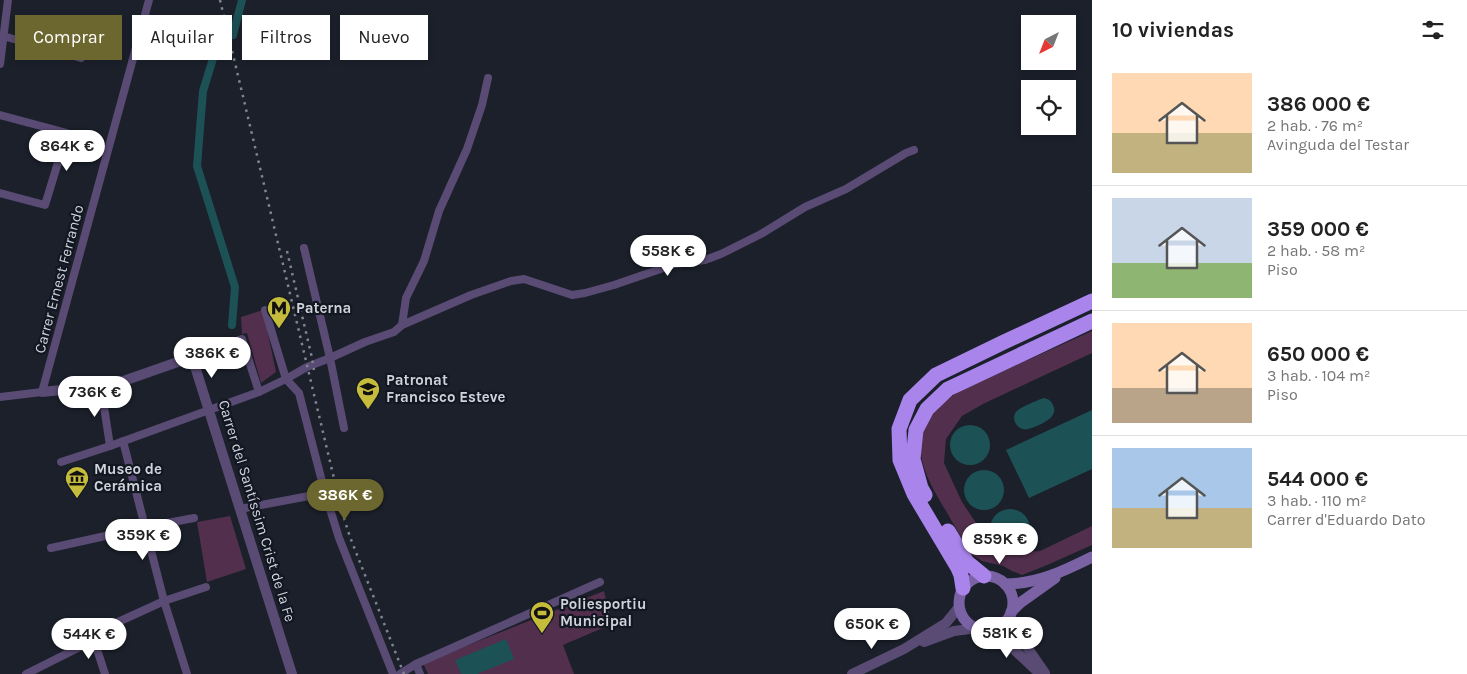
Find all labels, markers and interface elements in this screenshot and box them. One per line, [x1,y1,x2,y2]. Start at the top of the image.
chip: Comprar [15,15,122,60]
chip: Alquilar [132,15,232,60]
chip: Filtros [242,15,330,60]
chip: Nuevo [340,15,428,60]
north arrow [1021,15,1076,70]
map controls [1021,15,1076,135]
icon: filters [1419,16,1447,44]
text: 10 viviendas [1112,18,1234,42]
button: locate [1021,80,1076,135]
text: 386 000 € [1267,92,1370,116]
icon: home [1152,93,1212,153]
text: 2 hab. · 76 m² [1267,116,1363,135]
pin: 864K € [26,130,108,172]
text: Avinguda del Testar [1267,135,1409,154]
text: 864K € [40,136,94,155]
street label: Carrer Ernest Ferrando [30,203,88,355]
text: 359 000 € [1267,217,1369,241]
icon: home [1152,218,1212,278]
pin: 558K € [627,234,709,277]
text: 558K € [641,241,695,260]
text: 2 hab. · 58 m² [1267,241,1365,260]
text: Piso [1267,260,1298,279]
metro station icon: Paterna [266,295,292,329]
place label: Paterna [296,299,351,317]
pin: 386K € [171,336,253,379]
text: 650 000 € [1267,342,1369,366]
text: 386K € [185,343,239,362]
icon: home [1152,343,1212,403]
text: 3 hab. · 104 m² [1267,366,1370,385]
place label: Patronat Francisco Esteve [386,371,506,406]
pin: 736K € [54,376,136,418]
school or university icon: Patronat Francisco Esteve [355,376,381,410]
text: 736K € [69,382,121,401]
text: Piso [1267,385,1298,404]
street label: Carrer del Santíssim Crist de la Fe [215,398,299,624]
place label: Museo de Cerámica [94,460,162,495]
museum icon: Museo de Cerámica [64,465,90,499]
text: 544 000 € [1267,467,1368,491]
icon: home [1152,468,1212,528]
pin: 386K € [304,478,386,521]
text: 386K € [318,485,372,504]
text: 3 hab. · 110 m² [1267,491,1367,510]
text: Carrer d'Eduardo Dato [1267,510,1426,529]
pin: 359K € [102,518,184,561]
pin: 859K € [959,522,1041,565]
text: 359K € [116,525,170,544]
text: 859K € [973,529,1027,548]
place label: Poliesportiu Municipal [560,595,646,630]
sports icon: Poliesportiu Municipal [529,600,555,634]
pin: 650K € [831,608,913,650]
text: 650K € [845,614,899,633]
pin: 581K € [966,616,1048,659]
pin: 544K € [48,618,130,660]
text: 581K € [982,623,1032,642]
text: 544K € [63,624,116,643]

